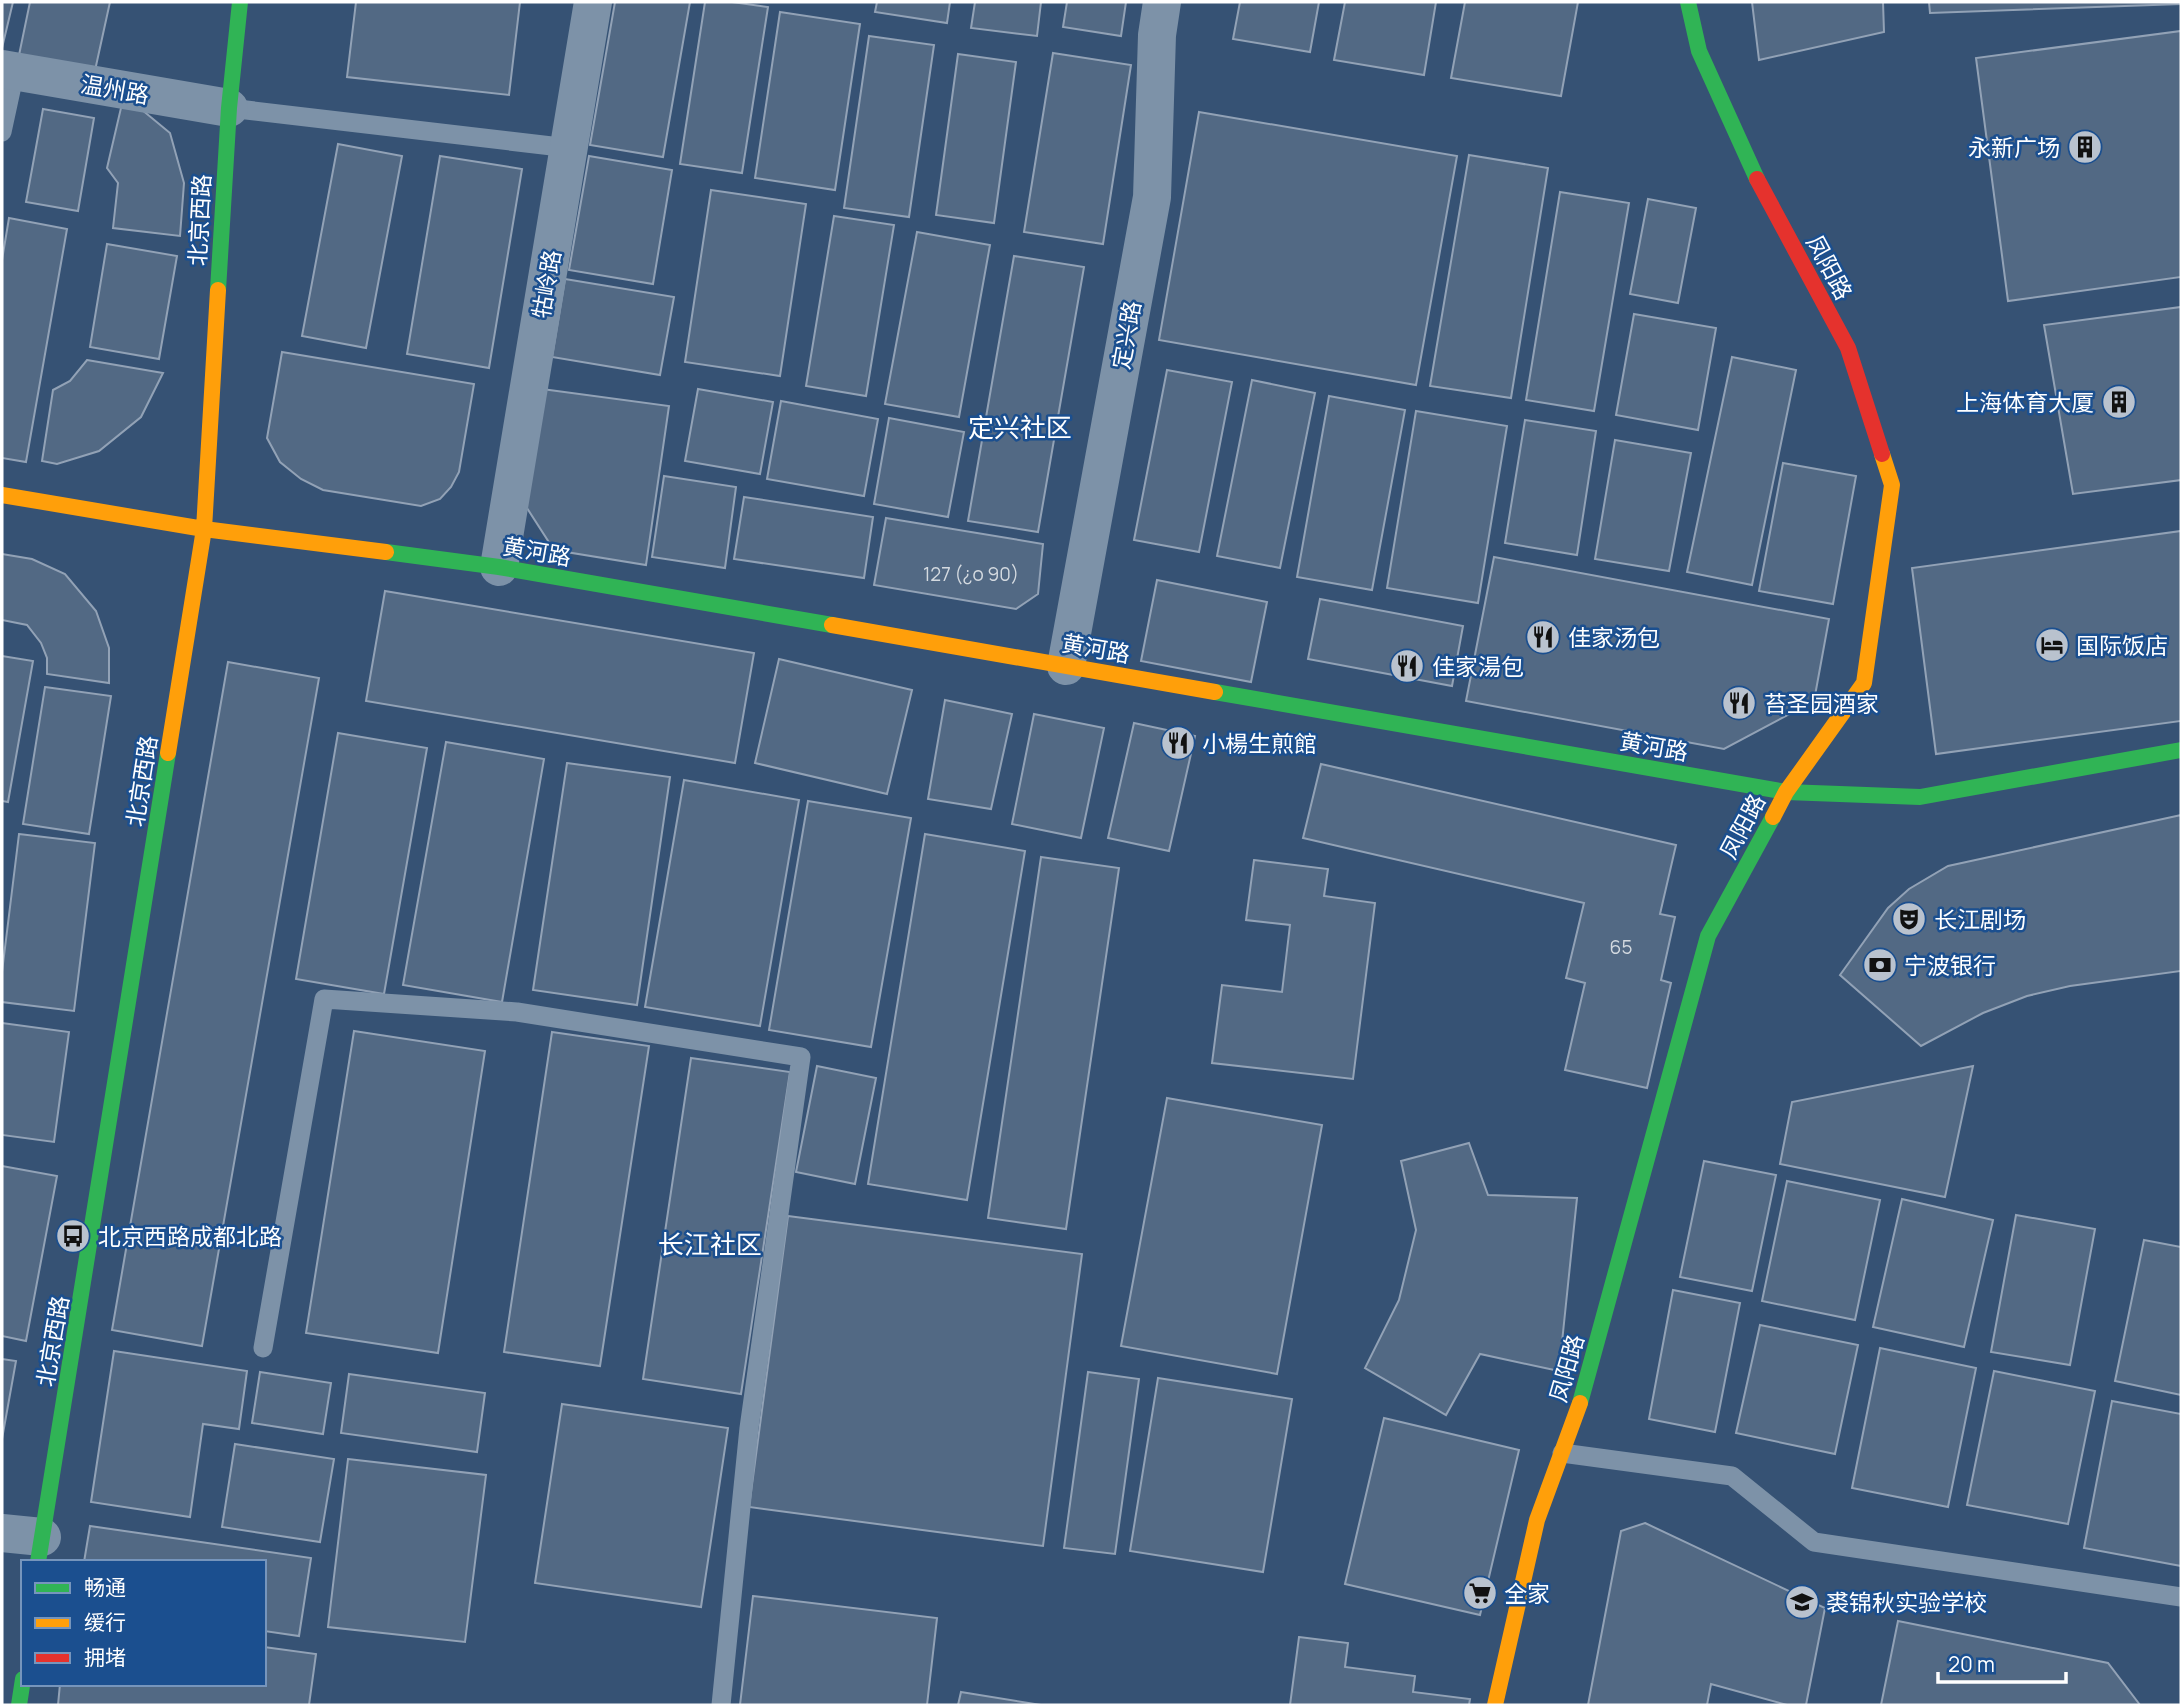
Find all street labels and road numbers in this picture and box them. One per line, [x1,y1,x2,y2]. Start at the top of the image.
street label: 温州路 [78,67,152,111]
street label: 北京西路 [181,173,217,267]
street label: 凤阳路 [1800,229,1860,305]
street label: 牯岭路 [524,247,568,321]
street label: 定兴路 [1104,298,1148,372]
street label: 黄河路 [500,529,574,573]
street label: 黄河路 [1059,626,1133,670]
street label: 黄河路 [1617,724,1691,768]
street label: 北京西路 [118,733,164,829]
street label: 凤阳路 [1712,788,1772,864]
street label: 北京西路 [28,1293,76,1389]
street label: 凤阳路 [1541,1330,1591,1406]

